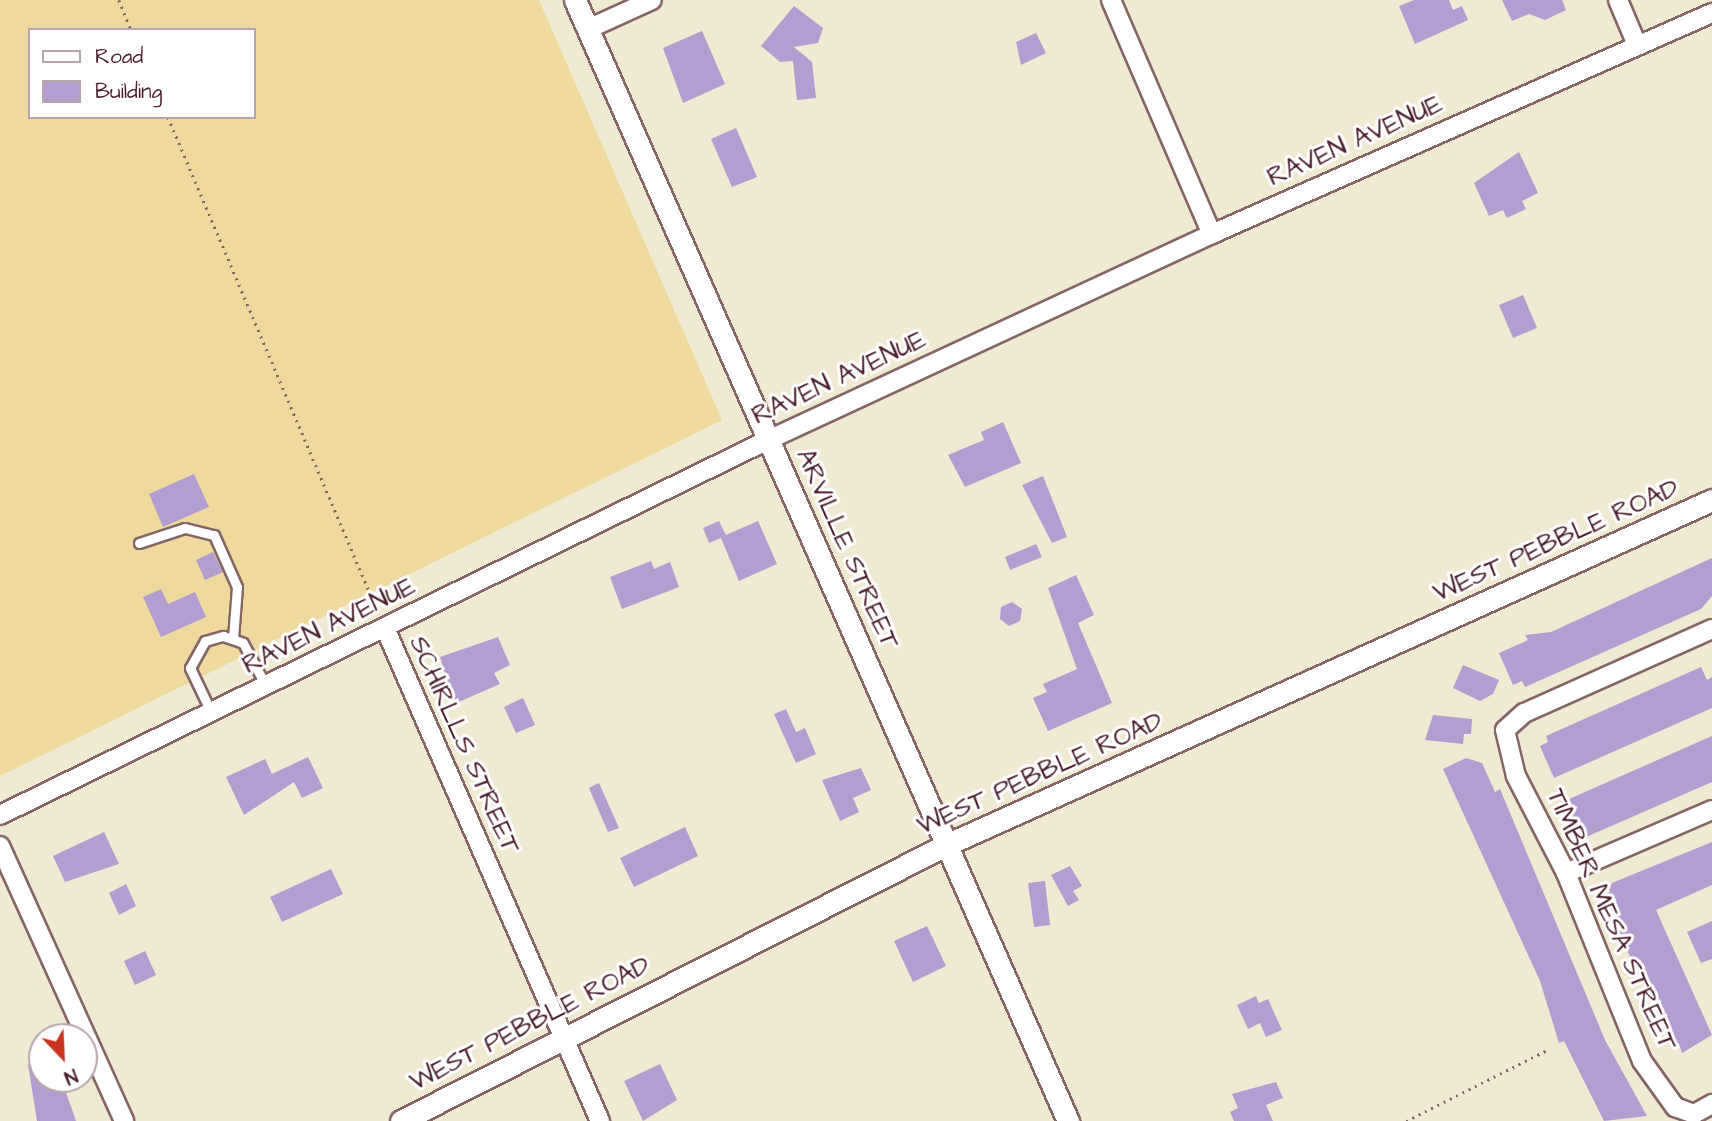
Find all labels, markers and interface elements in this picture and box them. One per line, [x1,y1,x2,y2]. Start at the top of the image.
legend [28,28,256,119]
text: Road [95,42,143,71]
text: Building [95,77,162,106]
street label: RAVEN AVENUE [1263,88,1447,194]
street label: RAVEN AVENUE [747,324,931,432]
street label: ARVILLE STREET [789,444,905,654]
street label: WEST PEBBLE ROAD [1428,473,1684,609]
street label: RAVEN AVENUE [238,571,420,681]
street label: SCHIRLLS STREET [402,631,526,859]
street label: WEST PEBBLE ROAD [912,706,1168,842]
street label: TIMBER MESA STREET [1539,784,1683,1056]
street label: WEST PEBBLE ROAD [405,950,655,1098]
north arrow [28,1023,98,1093]
text: N [60,1061,81,1091]

